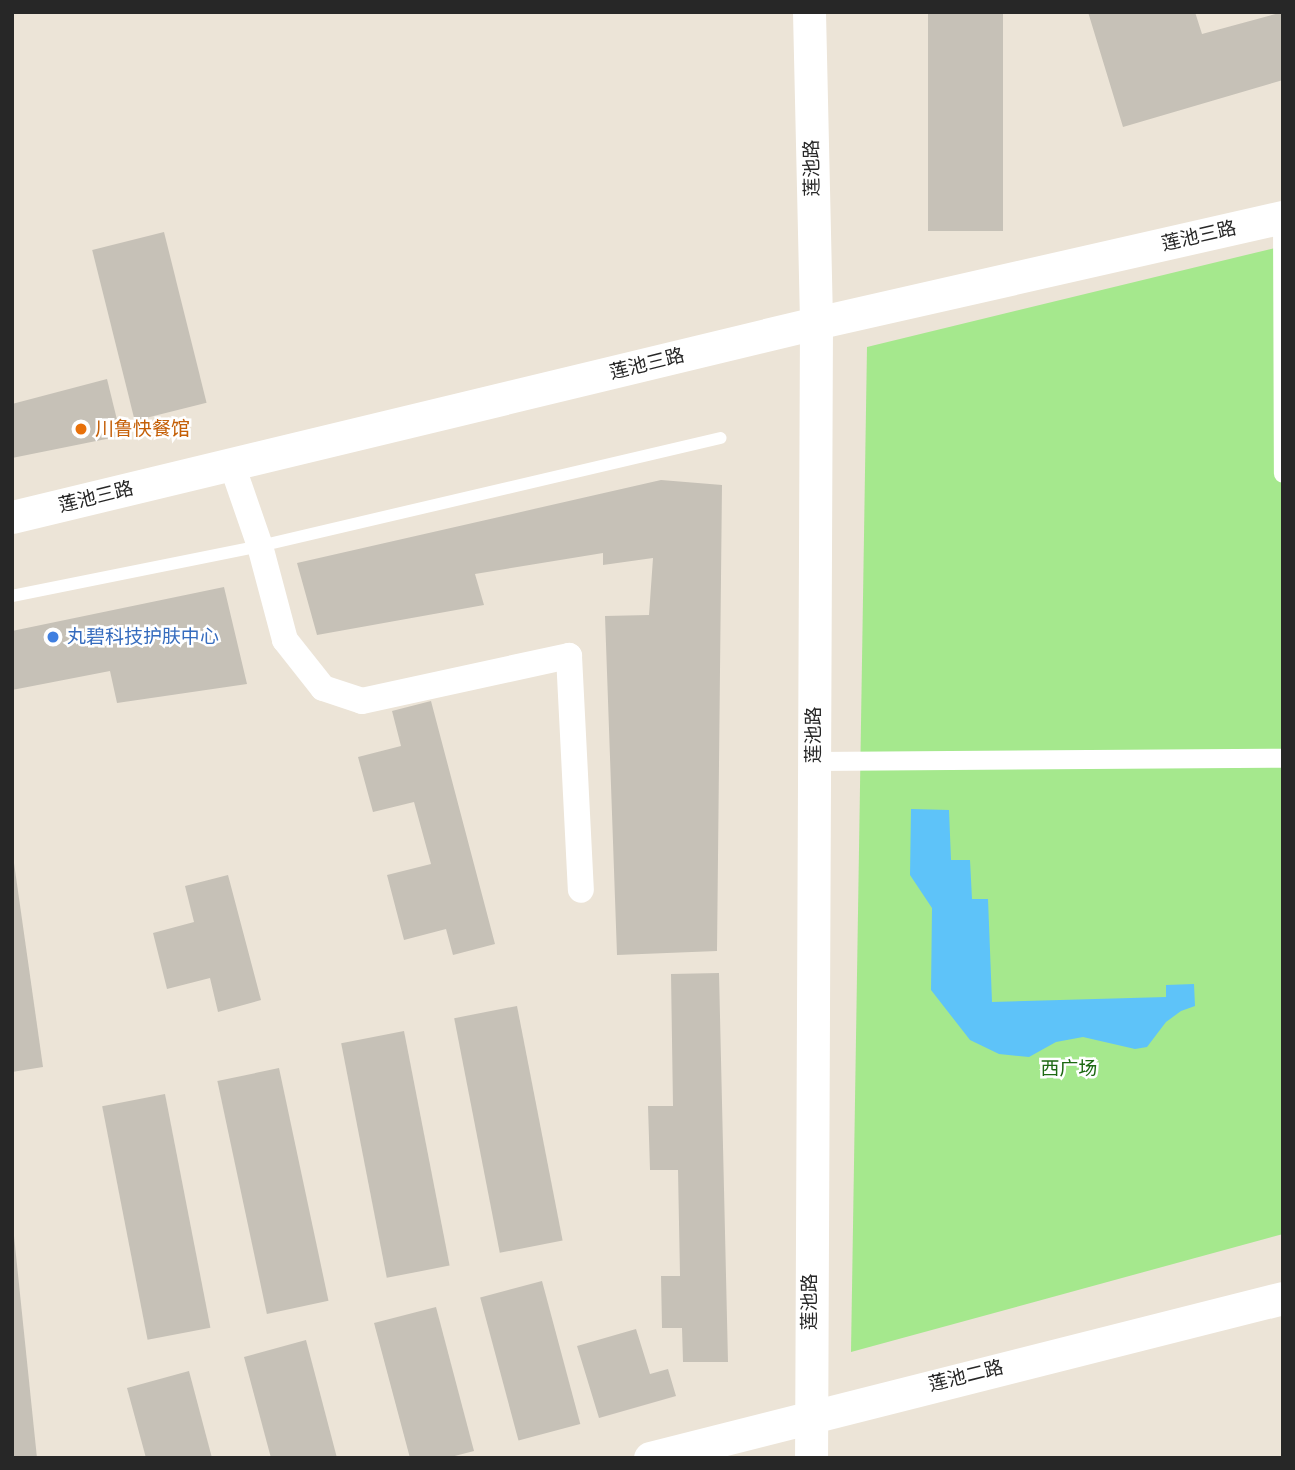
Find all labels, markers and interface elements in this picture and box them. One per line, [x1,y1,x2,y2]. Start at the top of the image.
street label: 莲池路 [800,139,824,197]
street label: 莲池三路 [1159,216,1239,256]
street label: 莲池三路 [607,344,687,384]
place label: 川鲁快餐馆 [95,418,190,440]
marker: 川鲁快餐馆 [73,421,89,437]
street label: 莲池三路 [56,477,136,517]
place label: 丸碧科技护肤中心 [67,626,219,648]
marker: 丸碧科技护肤中心 [45,629,61,645]
street label: 莲池路 [803,707,825,763]
park label: 西广场 [1041,1058,1097,1080]
street label: 莲池路 [799,1274,821,1330]
street label: 莲池二路 [926,1356,1006,1396]

